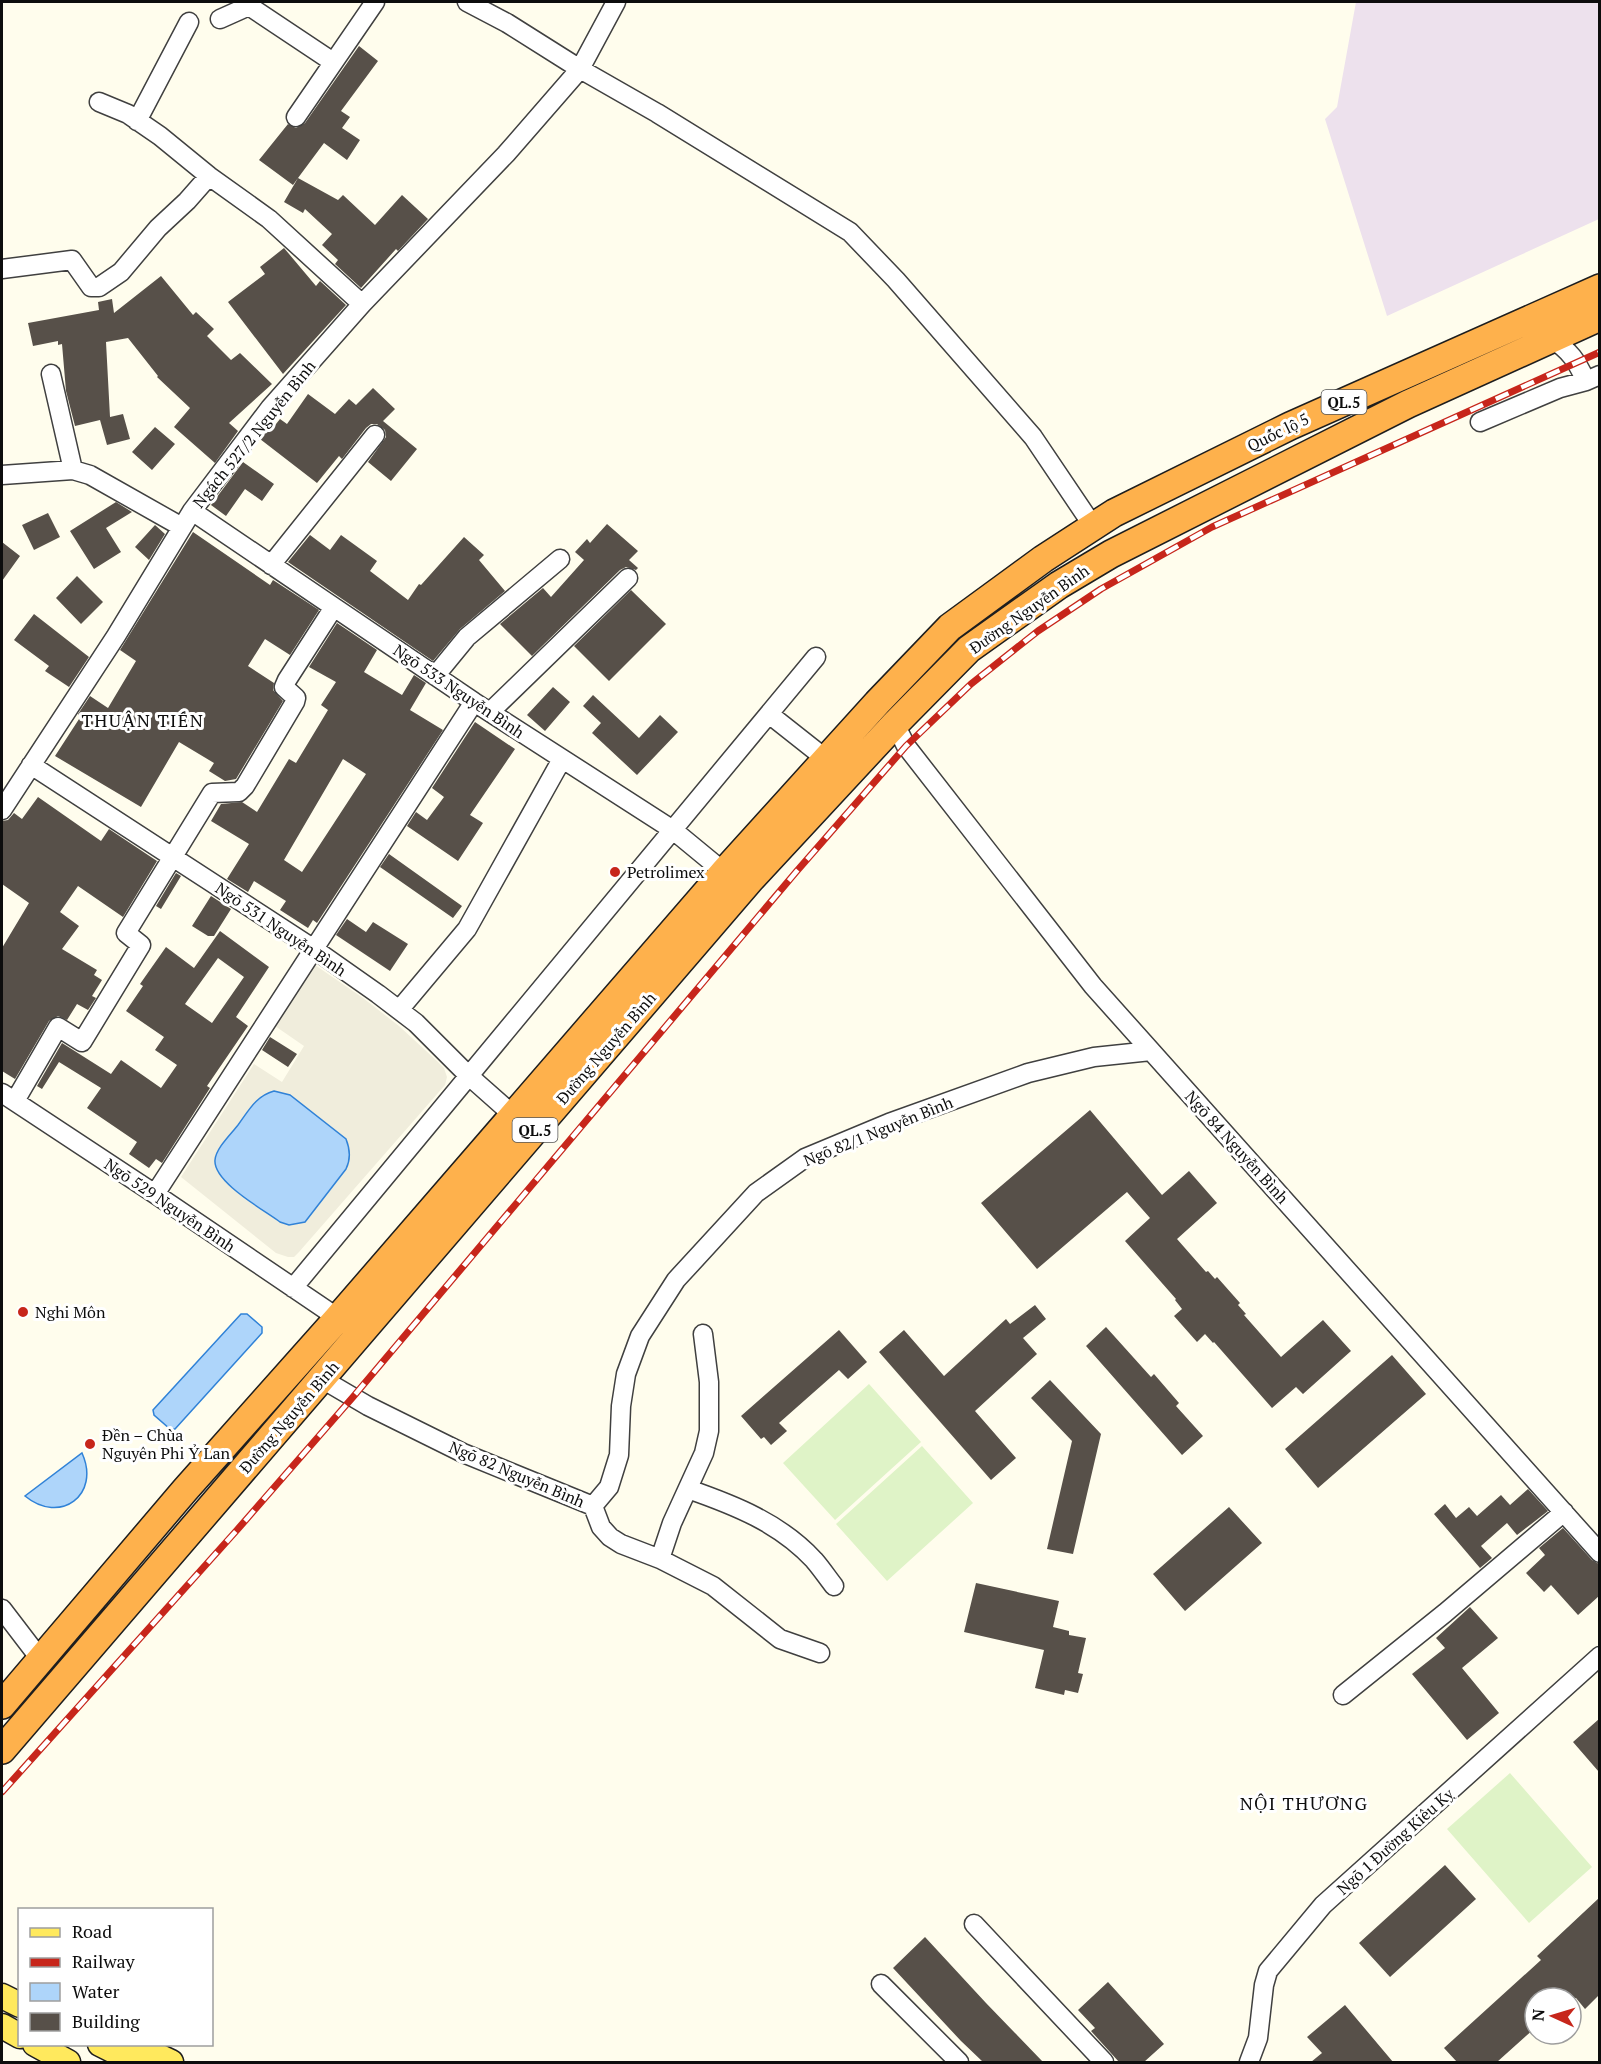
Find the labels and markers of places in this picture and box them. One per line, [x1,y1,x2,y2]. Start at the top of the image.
place label: Petrolimex [627,861,705,883]
marker: Petrolimex [608,865,622,879]
place label: Nghi Môn [35,1301,106,1323]
marker: Nghi Môn [16,1305,30,1319]
place label: Đền – Chùa Nguyên Phi Ỷ Lan [102,1424,230,1464]
marker: Đền – Chùa Nguyên Phi Ỷ Lan [83,1437,97,1451]

